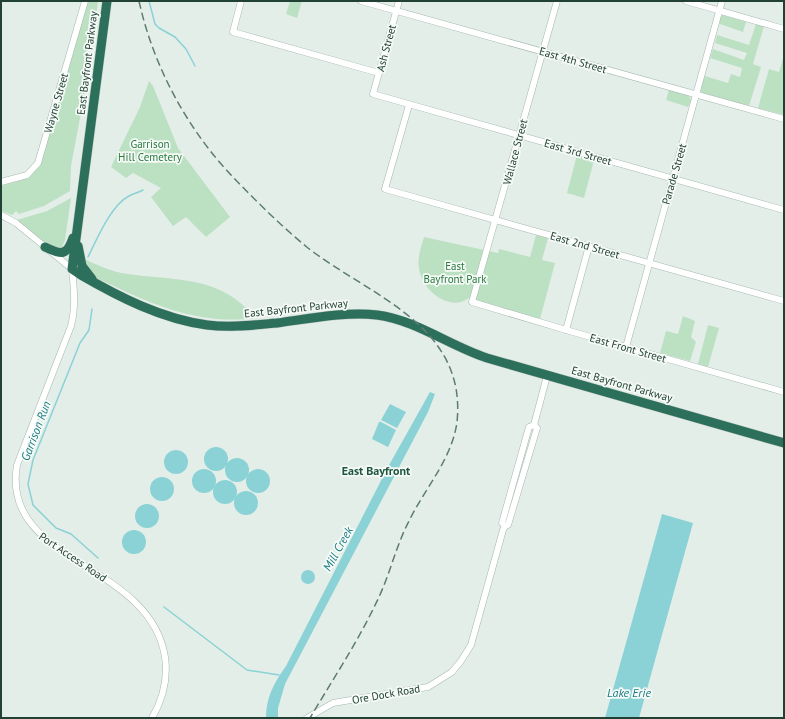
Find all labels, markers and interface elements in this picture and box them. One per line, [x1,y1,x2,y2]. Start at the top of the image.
street label: East Bayfront Parkway [74,9,100,116]
street label: Ash Street [373,23,399,73]
street label: East 4th Street [538,44,609,76]
street label: Wayne Street [41,71,71,135]
street label: Wallace Street [500,117,531,186]
street label: East 3rd Street [543,136,614,168]
park label: Garrison Hill Cemetery [118,137,183,164]
street label: Parade Street [659,142,689,206]
street label: East 2nd Street [549,228,622,262]
park label: East Bayfront Park [423,259,487,286]
street label: East Bayfront Parkway [243,295,349,320]
street label: East Front Street [588,330,668,366]
street label: East Bayfront Parkway [570,363,675,405]
water label: Garrison Run [17,399,54,463]
district label: East Bayfront [342,463,411,478]
water label: Mill Creek [319,523,356,574]
street label: Port Access Road [36,529,110,585]
street label: Ore Dock Road [351,681,421,707]
water label: Lake Erie [607,685,651,700]

